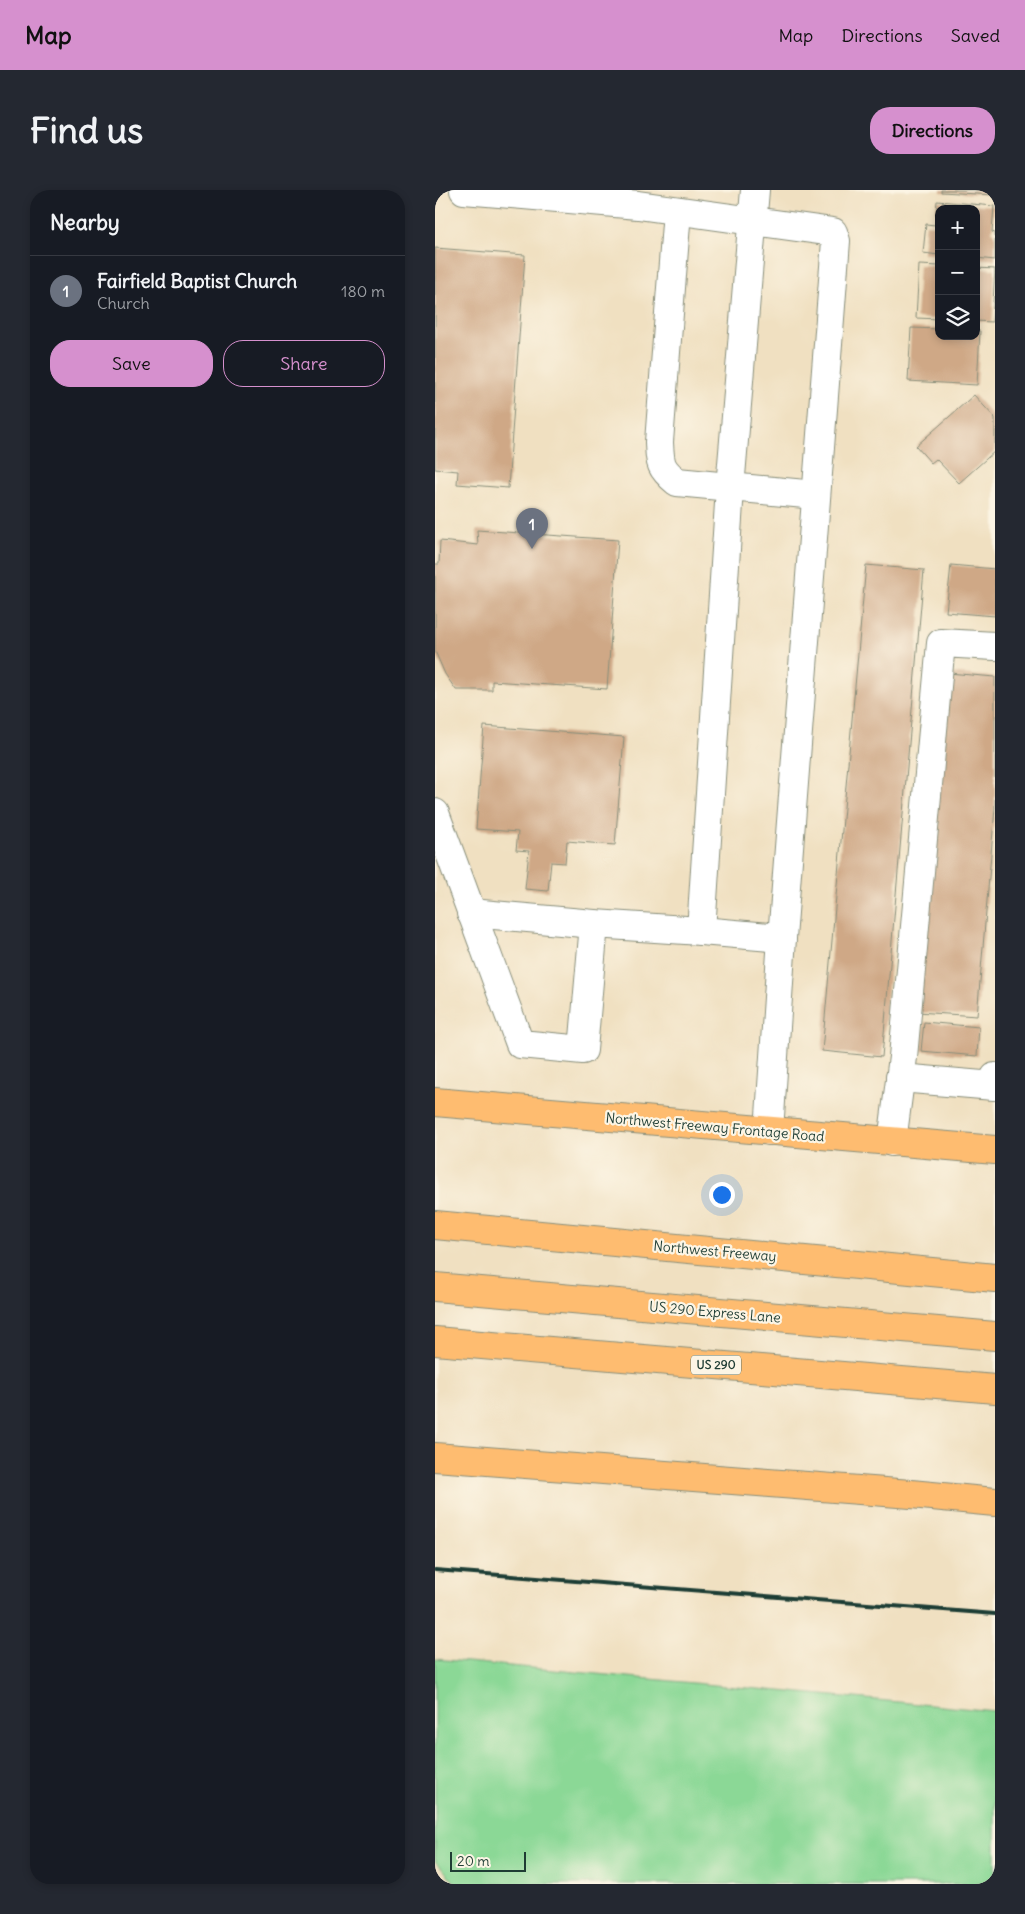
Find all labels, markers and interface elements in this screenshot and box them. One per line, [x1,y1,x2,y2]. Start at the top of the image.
text: Map [25,20,72,50]
text: Map [778,24,813,47]
text: Directions [841,24,923,47]
text: Saved [951,24,1000,47]
button: Directions [870,107,995,154]
text: Find us [30,108,143,152]
map controls [935,205,980,340]
button: + [935,205,980,250]
text: Nearby [50,209,120,236]
button: − [935,250,980,295]
text: Fairfield Baptist Church [97,269,297,293]
text: 1 [63,281,69,301]
text: 180 m [341,281,385,301]
text: Church [97,293,150,313]
button: layers [935,295,980,340]
button: Save [50,340,213,387]
button: Share [223,340,385,387]
pin: 1 [516,508,548,549]
street label: Northwest Freeway Frontage Road [605,1108,825,1146]
your location [709,1182,735,1208]
street label: Northwest Freeway [653,1237,777,1265]
street label: US 290 Express Lane [648,1297,782,1327]
road number: US 290 [691,1356,741,1374]
scale bar [450,1849,526,1872]
text: 20 m [457,1852,490,1870]

